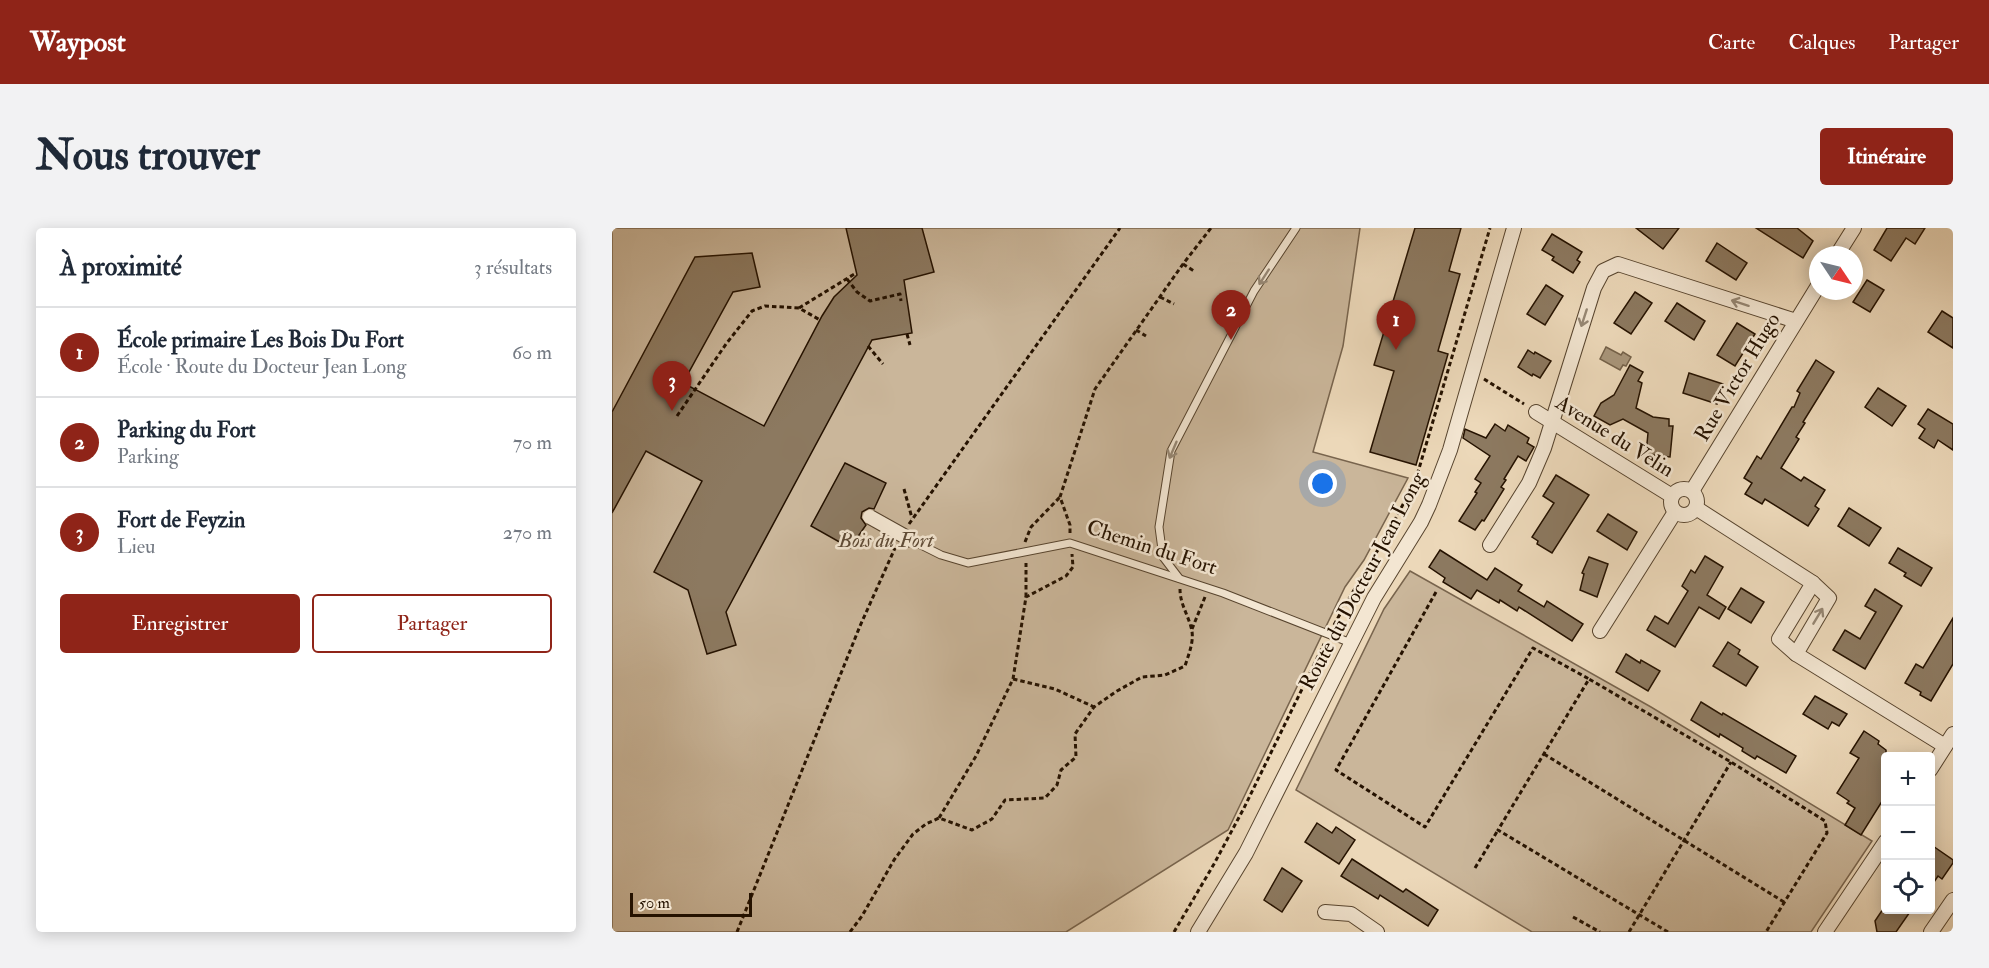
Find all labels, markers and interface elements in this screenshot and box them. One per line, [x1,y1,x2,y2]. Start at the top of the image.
text: Waypost [30,25,126,60]
text: Carte [1708,29,1755,56]
text: Calques [1788,29,1855,56]
text: Partager [1888,29,1959,56]
button: Itinéraire [1820,128,1953,185]
text: Nous trouver [36,130,260,182]
north arrow [1809,246,1863,300]
text: À proximité [60,251,182,283]
text: 3 résultats [474,255,552,280]
one-way arrow [1257,268,1269,285]
pin: 2 [1212,291,1250,340]
one-way arrow [1731,297,1750,308]
pin: 1 [1376,300,1416,350]
one-way arrow [1578,308,1589,327]
street label: Rue Victor Hugo [1689,308,1786,446]
text: École primaire Les Bois Du Fort [117,326,404,354]
text: 1 [76,340,83,365]
text: 60 m [512,340,552,365]
text: École · Route du Docteur Jean Long [117,354,406,379]
pin: 3 [652,362,692,411]
street label: Avenue du Velin [1550,389,1679,484]
text: Parking du Fort [117,416,256,444]
text: 2 [74,430,85,455]
text: 70 m [513,430,552,455]
one-way arrow [1167,440,1178,458]
text: Parking [117,444,179,469]
street label: Route du Docteur Jean Long [1293,467,1432,695]
your location [1308,469,1337,498]
text: Fort de Feyzin [117,506,245,534]
street label: Chemin du Fort [1083,514,1221,581]
text: 3 [76,520,83,545]
text: 270 m [503,520,552,545]
park label: Bois du Fort [837,527,935,554]
text: Lieu [117,534,155,559]
button: Enregistrer [60,594,300,653]
button: Partager [312,594,552,653]
one-way arrow [1813,608,1825,625]
map controls [1881,752,1935,914]
button: + [1881,752,1935,806]
button: − [1881,806,1935,860]
button: locate [1881,860,1935,914]
scale bar [630,890,752,918]
text: 50 m [639,893,670,913]

